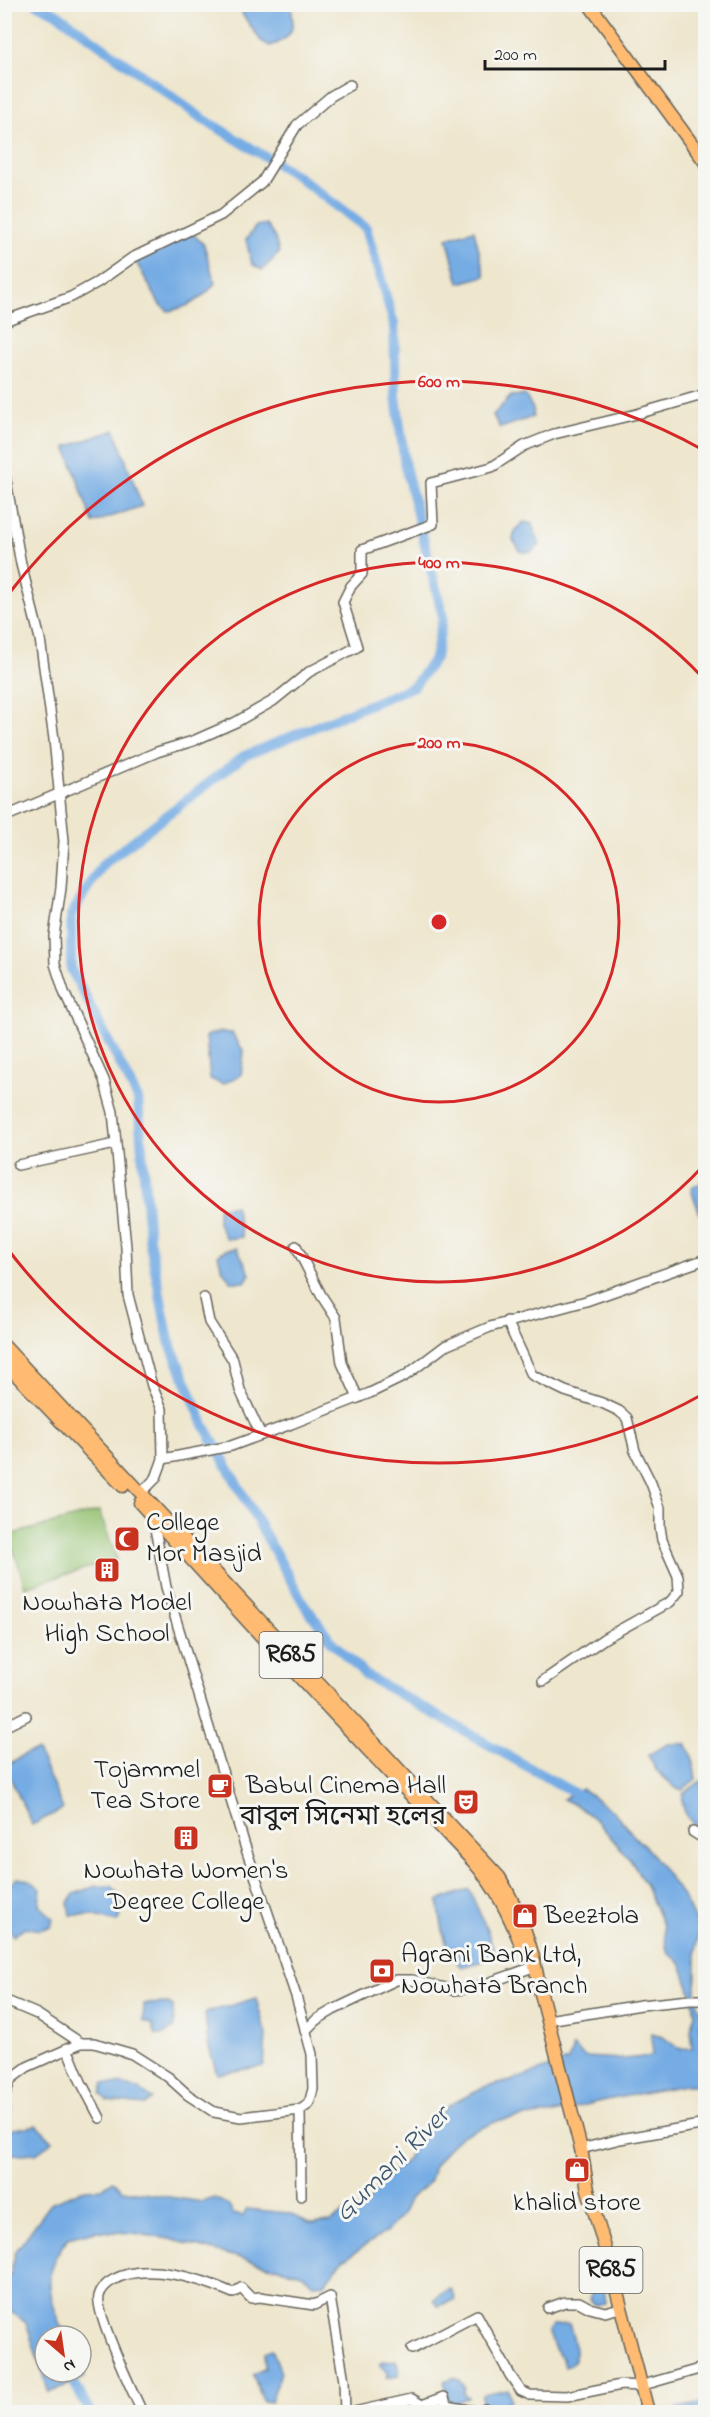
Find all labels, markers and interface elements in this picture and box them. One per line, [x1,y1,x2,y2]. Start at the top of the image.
scale bar [485,33,665,71]
text: 200 m [494,43,537,69]
text: 600 m [418,370,460,396]
text: 400 m [418,551,460,577]
text: 200 m [417,731,461,757]
centre of rings [429,912,449,932]
place label: College Mor Masjid [146,1504,262,1574]
mosque icon: College Mor Masjid [112,1524,142,1554]
building icon: Nowhata Model High School [92,1555,122,1585]
place label: Nowhata Model High School [22,1584,192,1654]
road number: R685 [260,1632,322,1678]
place label: Tojammel Tea Store [90,1751,201,1821]
place label: Babul Cinema Hall বাবুল সিনেমা হলের [239,1767,447,1837]
cafe icon: Tojammel Tea Store [205,1771,235,1801]
theatre icon: Babul Cinema Hall বাবুল সিনেমা হলের [451,1787,481,1817]
building icon: Nowhata Women's Degree College [171,1823,201,1853]
place label: Nowhata Women's Degree College [83,1852,289,1922]
place label: Beeztola [543,1897,639,1936]
shop icon: Beeztola [510,1901,540,1931]
place label: Agrani Bank Ltd, Nowhata Branch [401,1936,588,2006]
bank icon: Agrani Bank Ltd, Nowhata Branch [367,1956,397,1986]
water label: Gumani River [326,2095,463,2232]
shop icon: khalid store [562,2155,592,2185]
place label: khalid store [513,2184,642,2223]
road number: R685 [580,2247,642,2293]
north arrow [33,2324,93,2384]
text: N [59,2352,80,2379]

